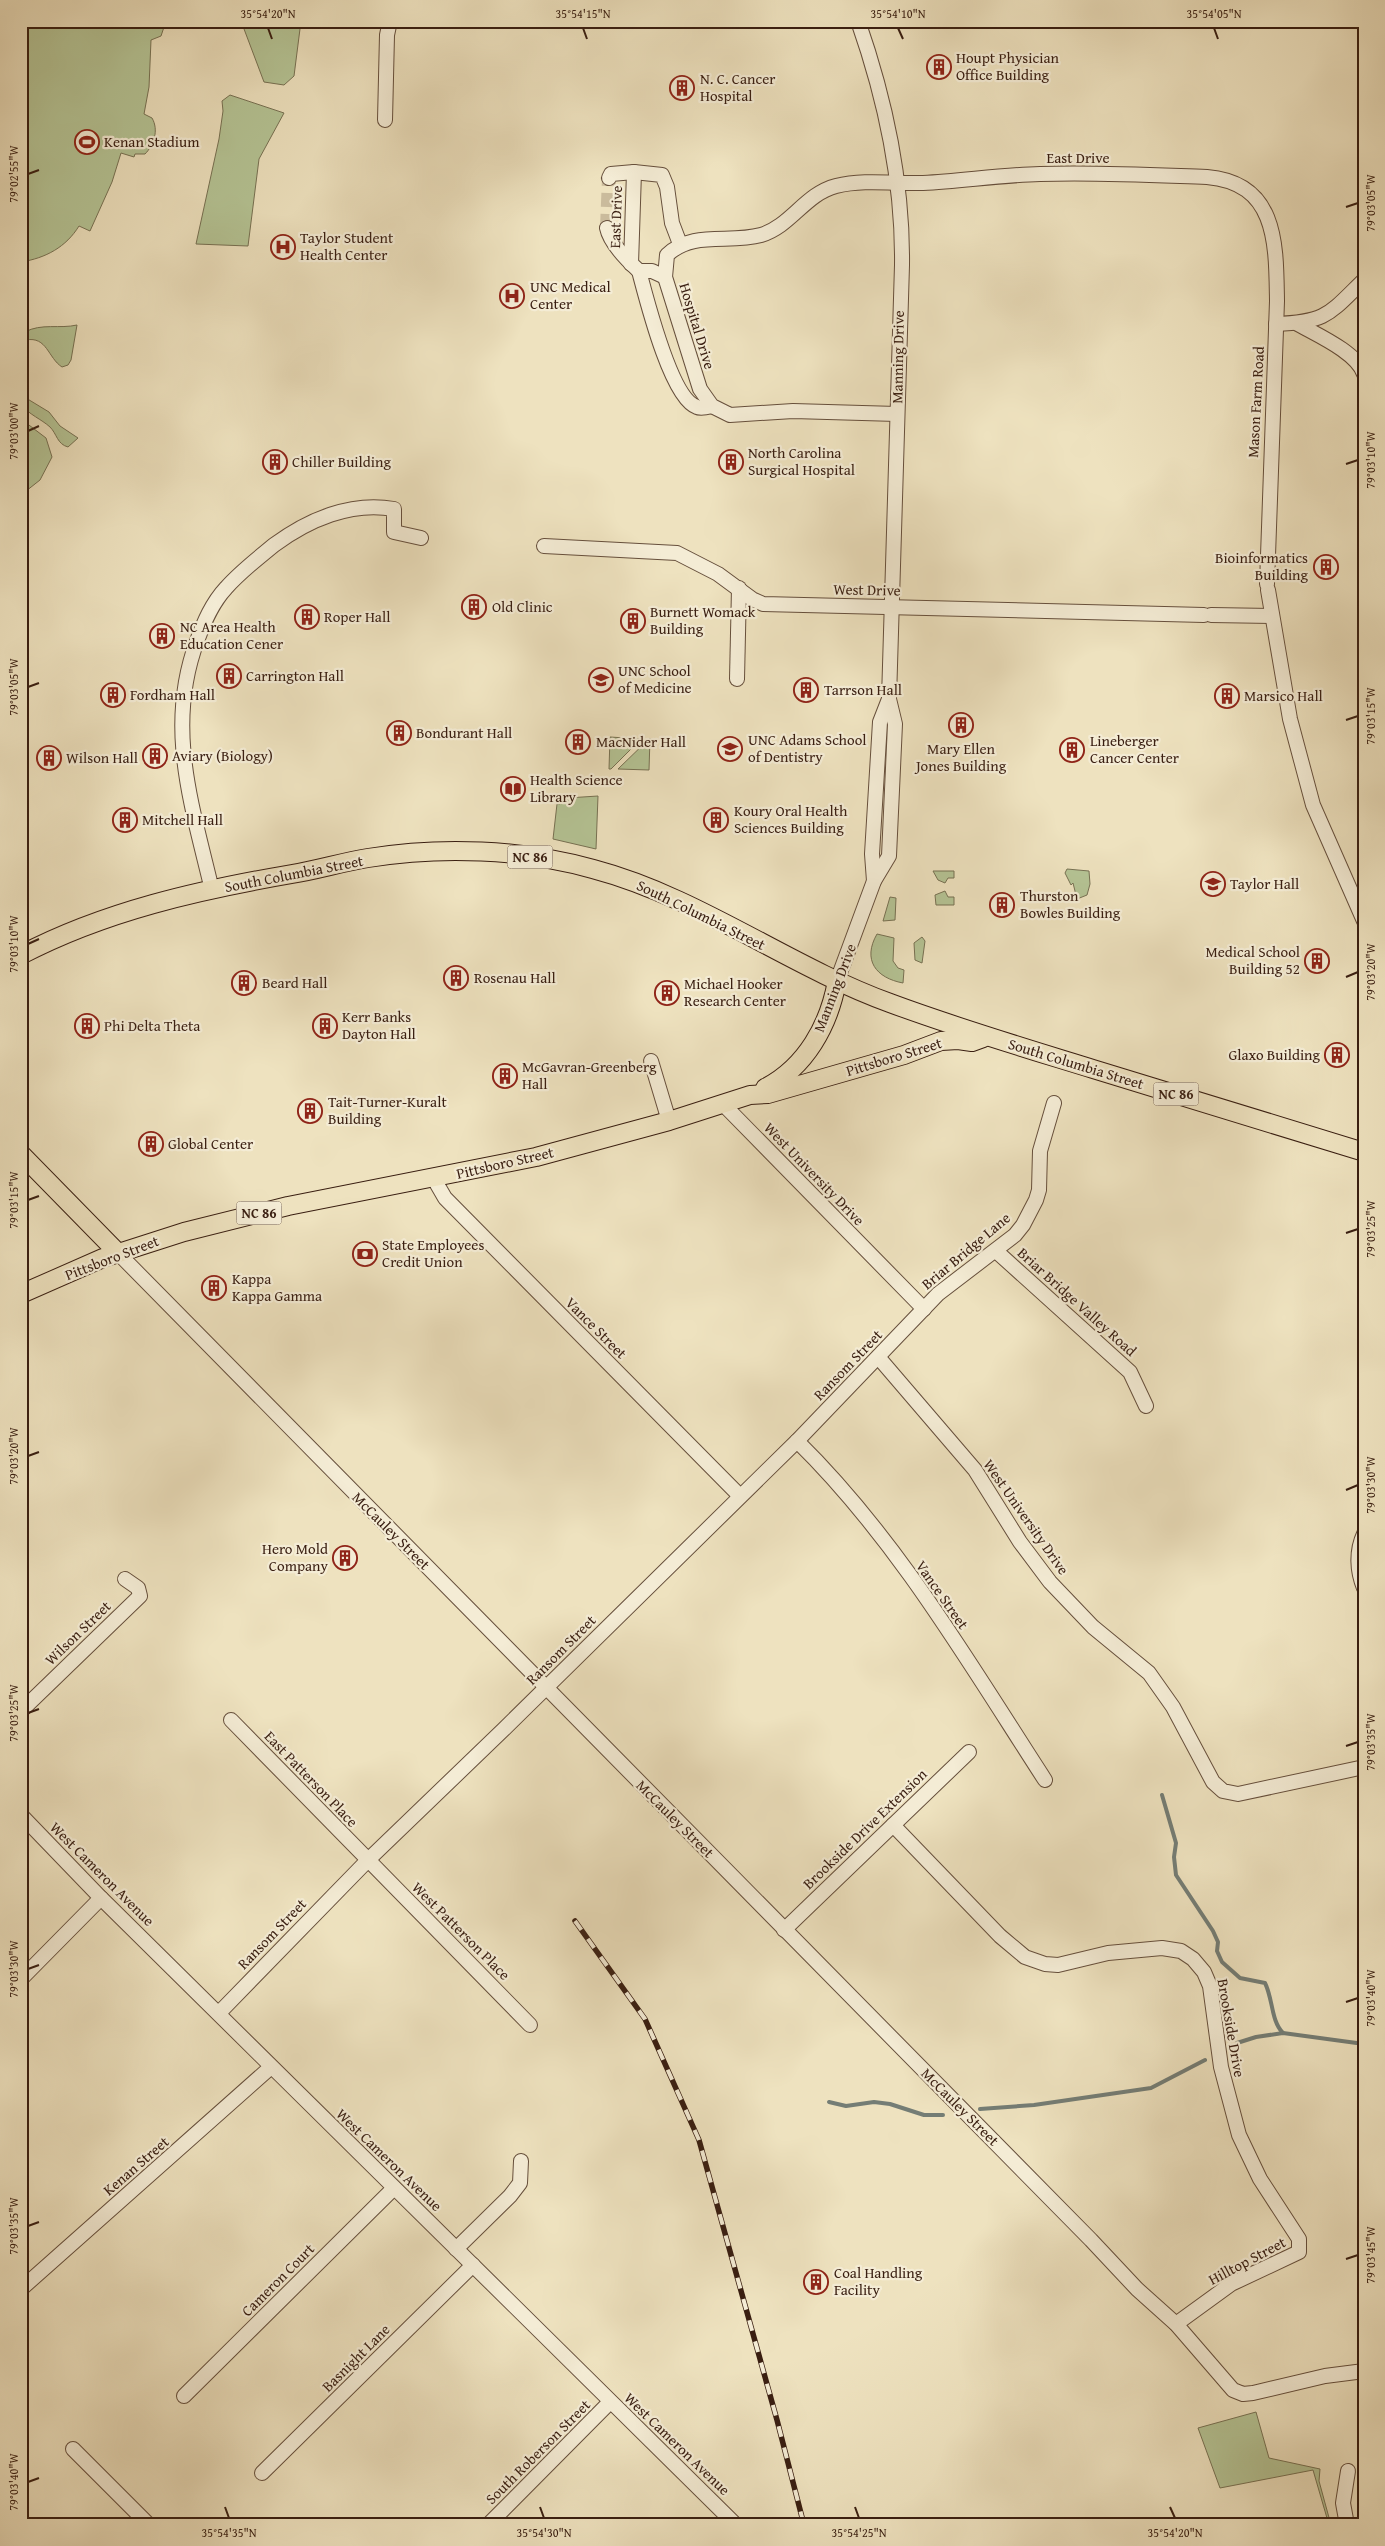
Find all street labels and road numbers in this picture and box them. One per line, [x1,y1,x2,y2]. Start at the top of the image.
street label: East Drive [1047,147,1109,168]
street label: East Drive [604,185,627,249]
street label: Hospital Drive [674,280,721,372]
street label: Manning Drive [886,310,909,404]
street label: Mason Farm Road [1242,346,1269,458]
street label: West Drive [833,578,901,601]
road number: NC 86 [508,846,552,869]
street label: South Columbia Street [223,850,366,897]
street label: South Columbia Street [633,874,770,955]
street label: Manning Drive [808,941,861,1035]
street label: Pittsboro Street [843,1032,945,1081]
street label: South Columbia Street [1006,1033,1147,1094]
road number: NC 86 [1154,1082,1198,1106]
street label: West University Drive [759,1117,869,1230]
street label: Pittsboro Street [454,1141,556,1184]
road number: NC 86 [236,1202,282,1224]
street label: Briar Bridge Lane [917,1207,1015,1294]
street label: Pittsboro Street [62,1230,162,1285]
street label: Briar Bridge Valley Road [1013,1242,1142,1361]
street label: Vance Street [561,1292,632,1364]
street label: Ransom Street [808,1324,887,1405]
street label: West University Drive [979,1455,1074,1579]
street label: McCauley Street [348,1487,435,1575]
street label: Vance Street [911,1556,974,1634]
street label: Wilson Street [40,1595,116,1670]
street label: Ransom Street [521,1609,601,1689]
street label: East Patterson Place [260,1726,363,1831]
street label: Brookside Drive Extension [798,1763,932,1894]
street label: McCauley Street [632,1775,719,1863]
street label: West Cameron Avenue [46,1817,159,1930]
street label: West Patterson Place [408,1877,515,1984]
street label: Ransom Street [232,1893,311,1974]
street label: Brookside Drive [1213,1977,1250,2079]
street label: McCauley Street [917,2063,1004,2151]
street label: West Cameron Avenue [332,2104,447,2216]
street label: Kenan Street [98,2131,174,2200]
street label: Hilltop Street [1204,2231,1290,2290]
street label: Cameron Court [237,2238,319,2321]
street label: Basnight Lane [317,2319,394,2396]
street label: West Cameron Avenue [620,2388,735,2500]
street label: South Roberson Street [480,2394,595,2509]

